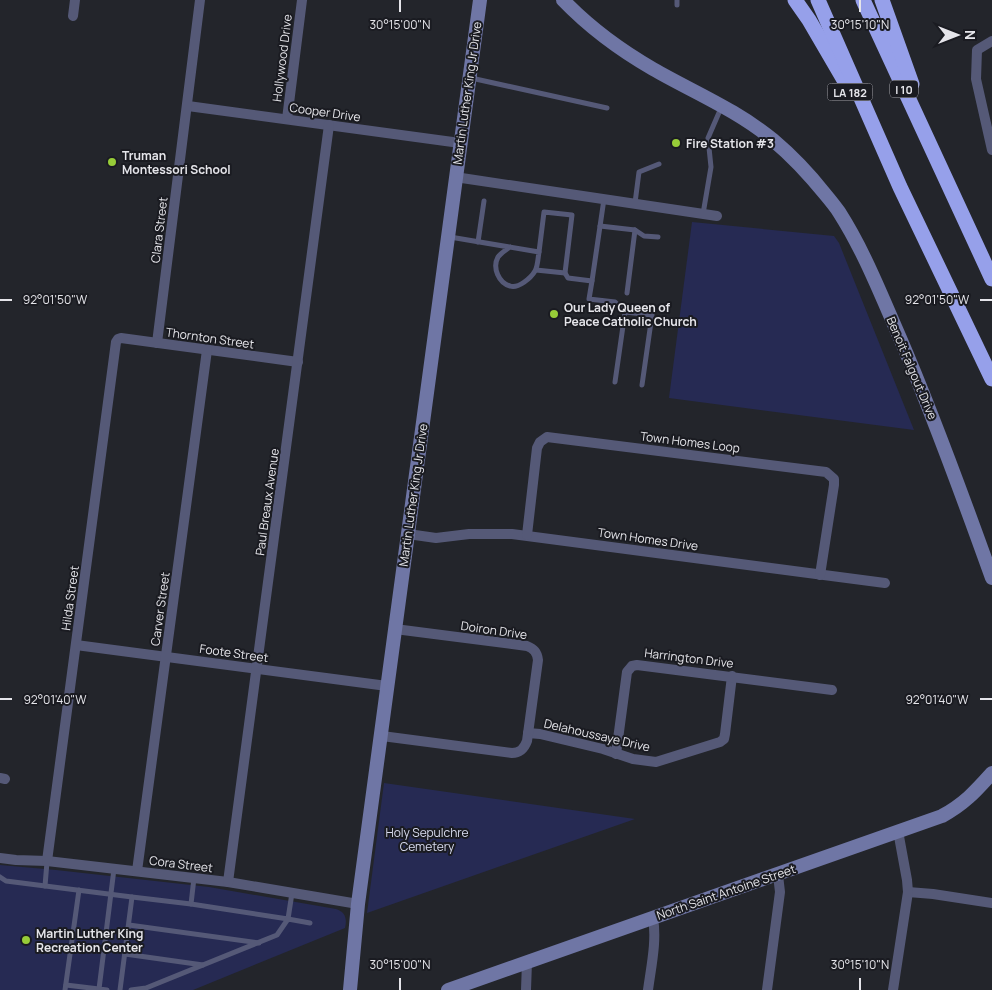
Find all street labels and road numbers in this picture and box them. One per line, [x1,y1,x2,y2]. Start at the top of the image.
street label: Hollywood Drive [268,13,296,103]
street label: Martin Luther King Jr Drive [449,20,485,166]
road number: I 10 [890,80,918,98]
road number: LA 182 [828,84,872,100]
street label: Cooper Drive [288,99,362,125]
street label: Clara Street [147,196,172,264]
street label: Benoit Falgout Drive [883,314,941,422]
street label: Thornton Street [165,323,256,353]
street label: Martin Luther King Jr Drive [395,422,431,568]
street label: Town Homes Loop [639,427,741,457]
street label: Paul Breaux Avenue [251,447,283,557]
street label: Town Homes Drive [597,524,699,554]
street label: Hilda Street [57,564,83,631]
street label: Carver Street [146,571,174,647]
street label: Doiron Drive [460,617,528,643]
street label: Foote Street [199,640,270,666]
street label: Harrington Drive [643,644,735,672]
street label: Delahoussaye Drive [542,715,652,755]
street label: Cora Street [148,852,214,876]
street label: North Saint Antoine Street [654,860,798,924]

